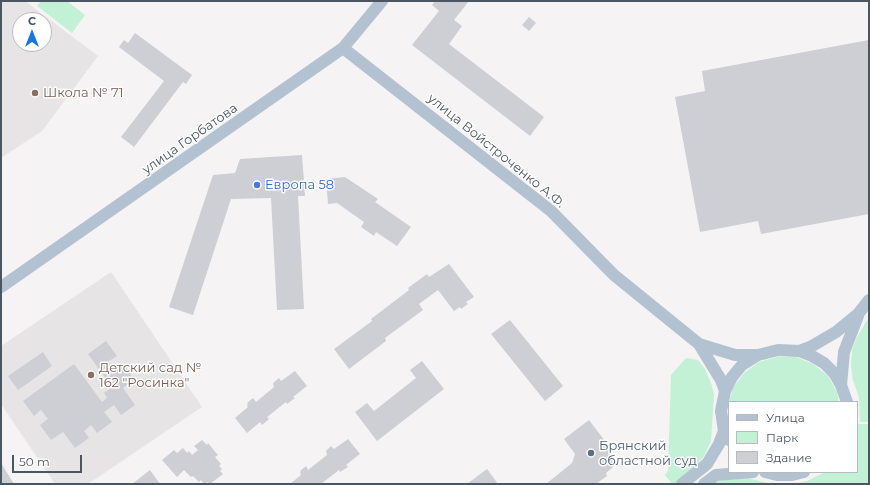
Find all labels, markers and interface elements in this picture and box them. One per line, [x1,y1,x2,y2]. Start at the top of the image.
north arrow [12,12,52,52]
text: С [28,14,36,28]
place label: Школа № 71 [43,85,123,101]
marker: Школа № 71 [30,88,40,98]
street label: улица Войстроченко А.Ф. [424,91,568,211]
street label: улица Горбатова [139,100,241,178]
place label: Европа 58 [265,177,334,193]
marker: Европа 58 [252,180,262,190]
place label: Детский сад № 162 "Росинка" [99,360,201,391]
marker: Детский сад № 162 "Росинка" [86,370,96,380]
legend [728,401,858,473]
text: Улица [766,410,805,425]
text: Парк [766,430,798,445]
place label: Брянский областной суд [599,438,697,469]
scale bar [14,447,84,473]
marker: Брянский областной суд [586,448,596,458]
text: Здание [766,450,812,465]
text: 50 m [19,454,50,469]

